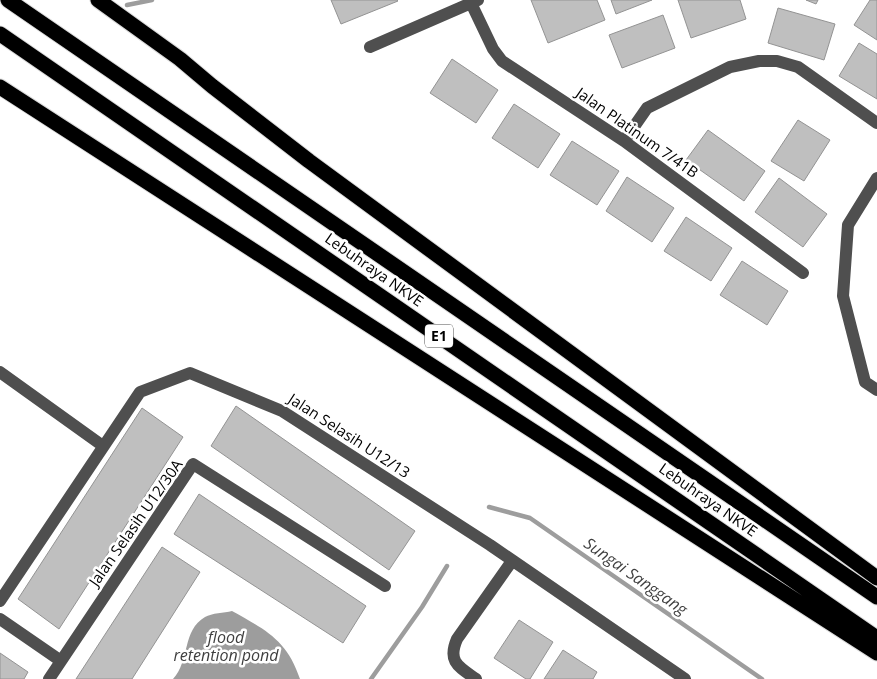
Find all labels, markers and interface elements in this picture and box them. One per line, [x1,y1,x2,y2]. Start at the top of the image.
street label: Jalan Platinum 7/41B [571,81,703,182]
street label: Lebuhraya NKVE [321,228,428,311]
road number: E1 [425,324,453,348]
street label: Jalan Selasih U12/13 [283,387,414,482]
street label: Jalan Selasih U12/30A [83,455,187,591]
street label: Lebuhraya NKVE [655,458,762,541]
water label: Sungai Sanggang [580,532,693,620]
water label: flood retention pond [173,626,279,666]

